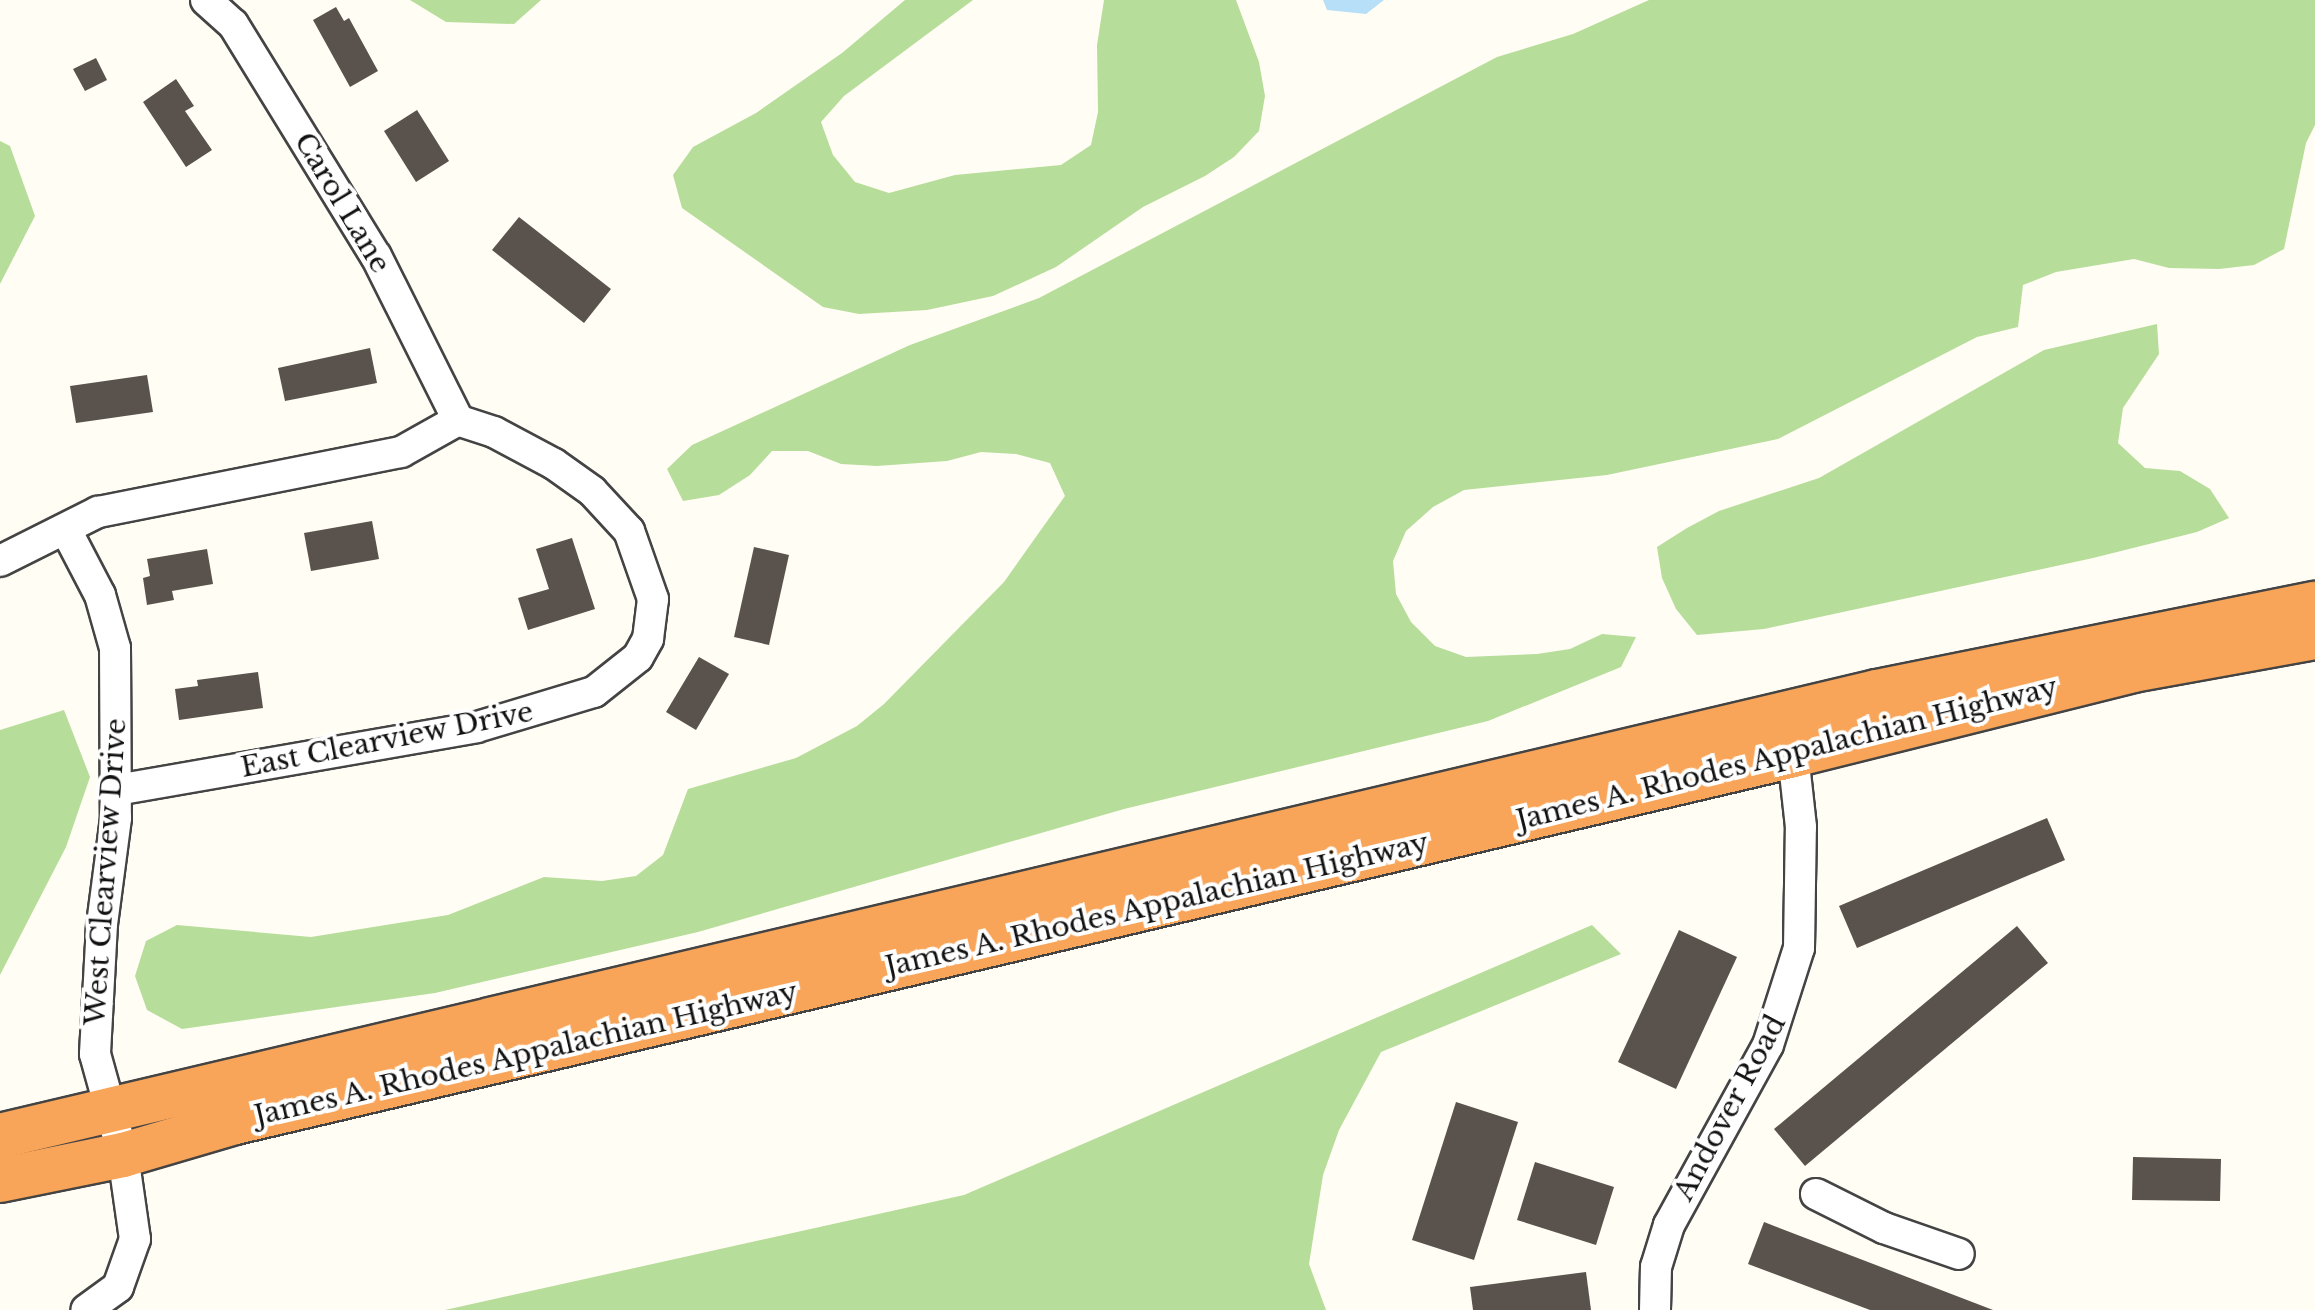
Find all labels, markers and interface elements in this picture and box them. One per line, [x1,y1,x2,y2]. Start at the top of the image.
street label: Carol Lane [287,127,397,279]
street label: James A. Rhodes Appalachian Highway [1512,670,2062,838]
street label: East Clearview Drive [238,695,536,785]
street label: West Clearview Drive [78,717,134,1027]
street label: James A. Rhodes Appalachian Highway [881,826,1433,984]
street label: James A. Rhodes Appalachian Highway [250,975,802,1133]
street label: Andover Road [1667,1009,1793,1207]

